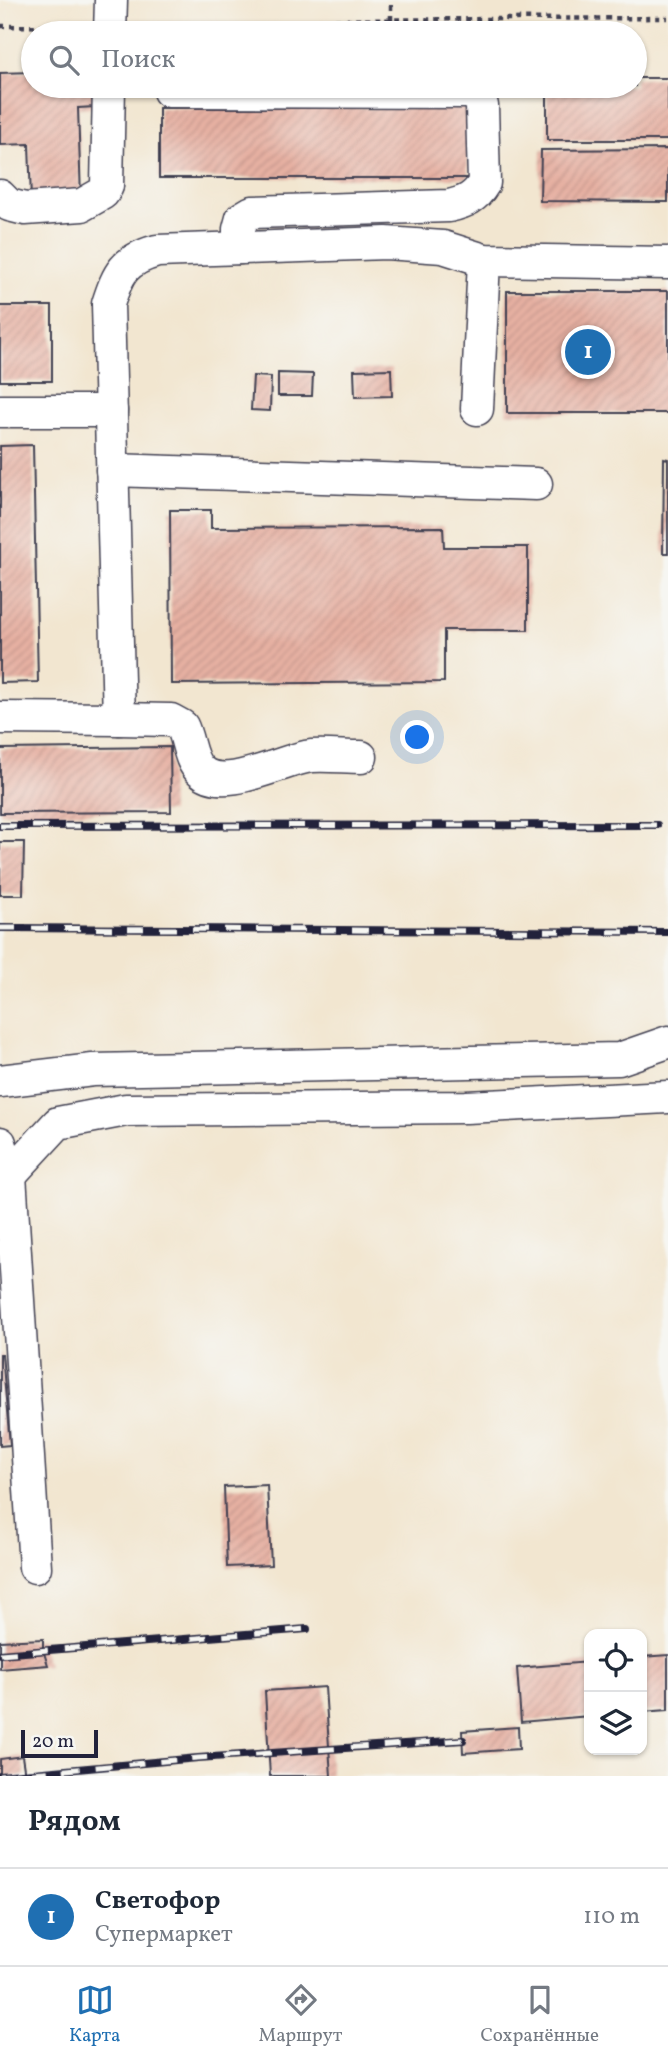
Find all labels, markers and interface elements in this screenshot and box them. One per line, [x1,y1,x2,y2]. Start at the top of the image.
search box [21,21,647,98]
icon: search [45,41,83,79]
text: Поиск [101,42,175,78]
pin: 1 [565,326,611,378]
your location [400,720,434,754]
map controls [584,1629,647,1755]
button: locate [584,1629,647,1692]
button: layers [584,1692,647,1755]
scale bar [21,1727,98,1759]
text: 20 m [32,1729,74,1755]
text: Рядом [28,1801,121,1843]
text: Светофор [95,1883,220,1919]
text: 1 [46,1901,56,1933]
text: 110 m [583,1901,640,1933]
text: Супермаркет [95,1919,233,1951]
tab: Карта [69,1981,121,2049]
tab: Маршрут [259,1981,342,2049]
tab: Сохранённые [480,1981,599,2049]

